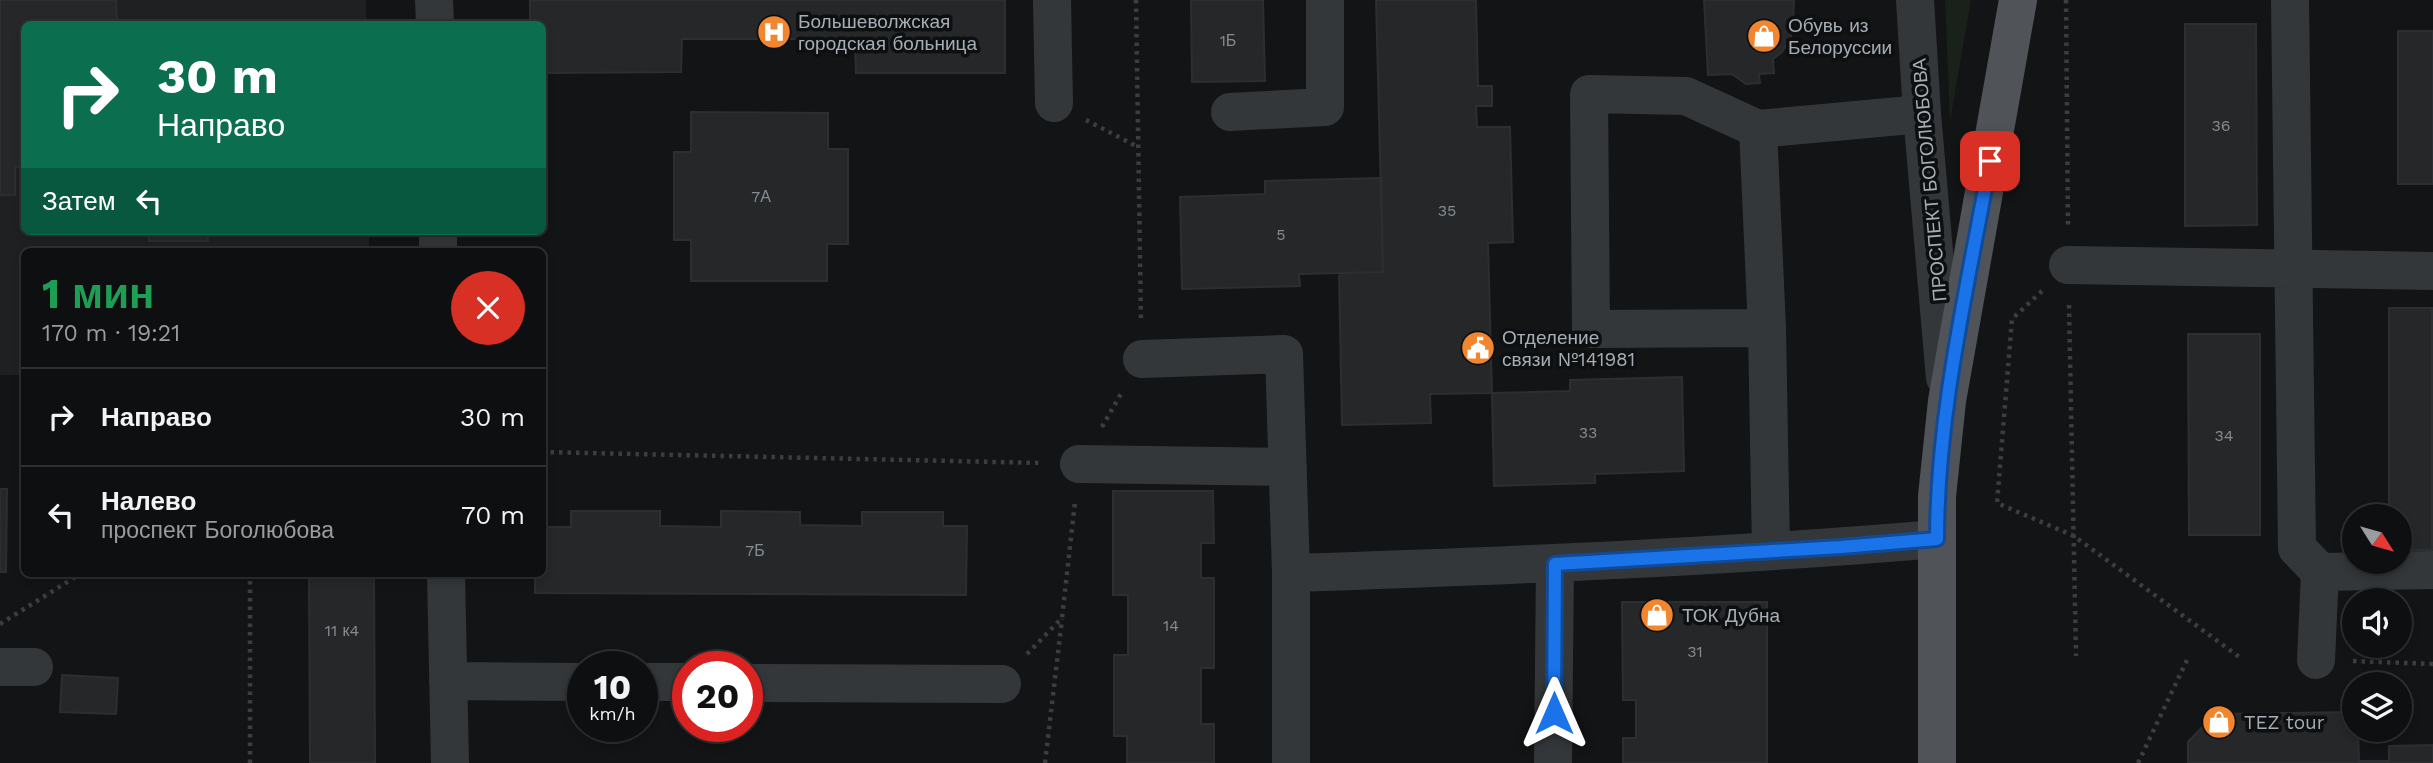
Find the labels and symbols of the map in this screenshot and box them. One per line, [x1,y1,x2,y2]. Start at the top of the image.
place label: Большеволжская городская больница [798,10,977,55]
hospital icon: Большеволжская городская больница [755,13,793,51]
place label: Обувь из Белоруссии [1788,14,1892,59]
shop icon: Обувь из Белоруссии [1745,17,1783,55]
house number: 1Б [1220,31,1236,50]
street label: ПРОСПЕКТ БОГОЛЮБОВА [1907,57,1952,303]
house number: 36 [2211,116,2231,135]
pin [1960,131,2020,191]
house number: 7А [751,187,771,206]
house number: 35 [1438,201,1456,220]
house number: 5 [1276,225,1286,244]
place label: Отделение связи №141981 [1502,326,1635,371]
public building icon: Отделение связи №141981 [1459,329,1497,367]
house number: 33 [1579,423,1597,442]
house number: 34 [2214,426,2234,445]
north arrow [2342,504,2412,574]
house number: 7Б [745,541,765,560]
shop icon: ТОК Дубна [1638,596,1676,634]
place label: ТОК Дубна [1682,604,1780,627]
house number: 14 [1163,616,1179,635]
house number: 11 к4 [325,621,360,640]
house number: 31 [1687,642,1703,661]
speed limit sign: 20 [672,651,763,742]
position arrow [1517,676,1591,750]
shop icon: TEZ tour [2200,703,2238,741]
place label: TEZ tour [2244,711,2325,734]

